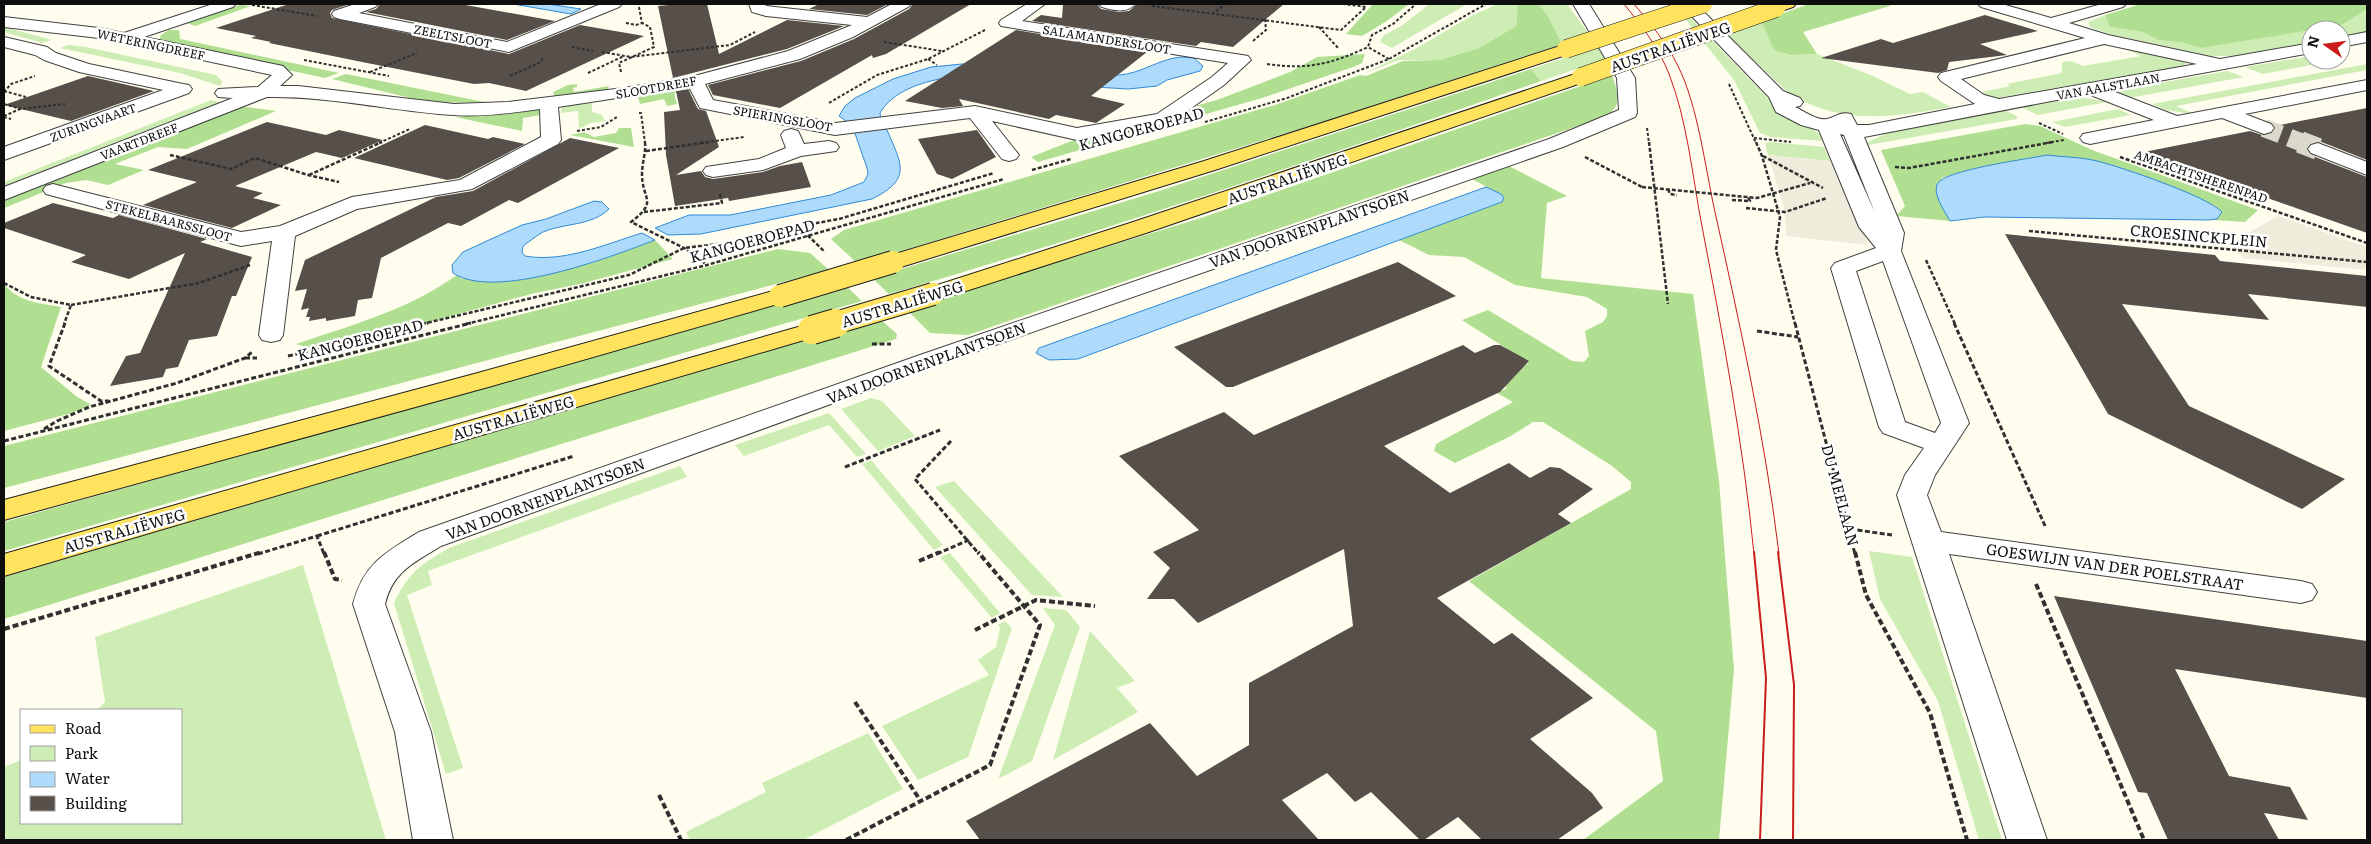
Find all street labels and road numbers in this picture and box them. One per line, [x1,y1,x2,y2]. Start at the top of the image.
street label: AUSTRALIËWEG [1607,15,1733,77]
street label: ZEELTSLOOT [412,20,494,52]
street label: SALAMANDERSLOOT [1041,20,1173,58]
street label: WETERINGDREEF [95,24,207,64]
street label: VAN AALSTLAAN [2055,68,2161,104]
street label: SLOOTDREEF [614,71,698,103]
street label: ZURINGVAART [47,98,139,146]
street label: SPIERINGSLOOT [732,100,834,136]
street label: KANGOEROEPAD [1076,100,1206,156]
street label: VAARTDREEF [97,118,181,164]
street label: AMBACHTSHERENPAD [2132,145,2270,207]
street label: AUSTRALIËWEG [1224,147,1350,209]
street label: VAN DOORNENPLANTSOEN [1206,183,1412,273]
street label: STEKELBAARSSLOOT [104,194,234,246]
street label: KANGOEROEPAD [687,212,817,268]
street label: CROESINCKPLEIN [2129,218,2269,252]
street label: AUSTRALIËWEG [838,274,966,332]
street label: KANGOEROEPAD [295,312,425,366]
street label: VAN DOORNENPLANTSOEN [823,315,1029,409]
street label: AUSTRALIËWEG [449,389,577,445]
street label: DU MEELAAN [1816,441,1866,549]
street label: VAN DOORNENPLANTSOEN [442,451,648,545]
street label: AUSTRALIËWEG [60,502,188,558]
street label: GOESWIJN VAN DER POELSTRAAT [1985,537,2245,595]

